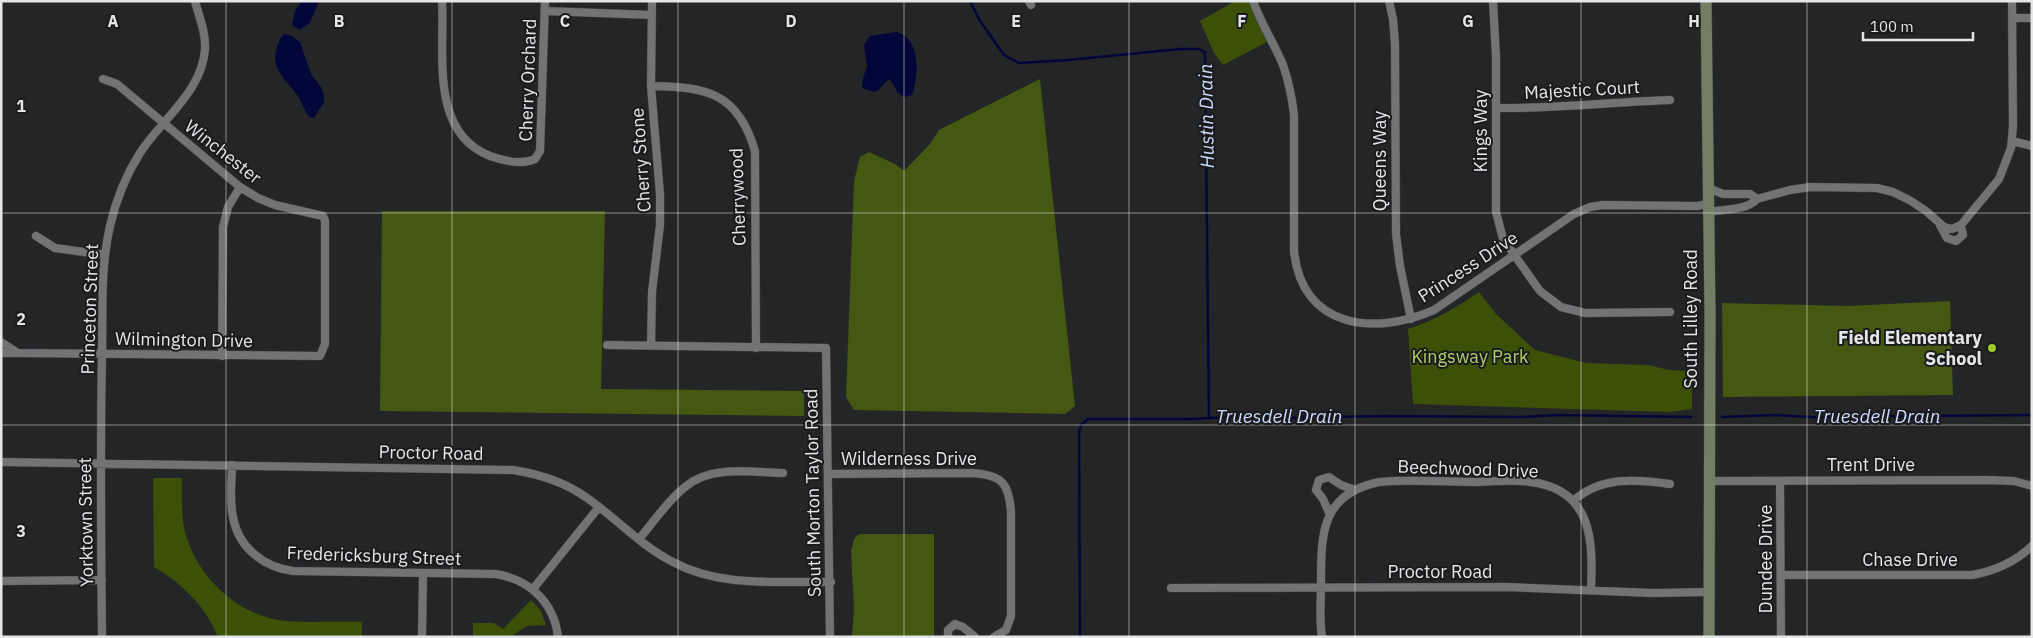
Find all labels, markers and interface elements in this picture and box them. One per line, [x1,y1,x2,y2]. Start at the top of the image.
scale bar [1863,10,1973,42]
text: A [108,11,119,31]
text: B [334,11,345,31]
text: C [560,11,570,31]
text: D [785,11,797,31]
text: E [1011,11,1021,31]
text: F [1237,11,1247,31]
text: G [1462,11,1474,31]
text: H [1688,11,1700,31]
text: 100 m [1870,17,1914,36]
street label: Cherry Orchard [514,18,541,142]
water label: Hustin Drain [1193,64,1219,168]
street label: Majestic Court [1524,75,1640,104]
street label: Kings Way [1469,89,1492,173]
text: 1 [16,96,26,116]
street label: Cherry Stone [625,107,656,213]
street label: Queens Way [1368,111,1391,211]
street label: Winchester [180,114,267,189]
street label: Cherrywood [724,148,751,246]
street label: Princess Drive [1414,226,1522,307]
street label: Princeton Street [76,243,103,375]
street label: South Lilley Road [1679,249,1702,389]
text: 2 [16,309,26,329]
place label: Field Elementary School [1838,326,1983,370]
street label: Wilmington Drive [115,327,253,352]
marker: Field Elementary School [1986,342,1998,354]
park label: Kingsway Park [1411,345,1529,368]
street label: South Morton Taylor Road [799,389,826,597]
water label: Truesdell Drain [1215,404,1343,428]
water label: Truesdell Drain [1813,404,1941,428]
street label: Proctor Road [378,440,484,465]
street label: Wilderness Drive [841,447,977,470]
street label: Trent Drive [1827,453,1915,476]
street label: Beechwood Drive [1397,455,1539,482]
street label: Yorktown Street [73,457,98,587]
street label: Dundee Drive [1754,505,1777,613]
text: 3 [16,521,26,541]
street label: Fredericksburg Street [286,541,462,570]
street label: Chase Drive [1862,548,1958,571]
street label: Proctor Road [1388,560,1492,583]

